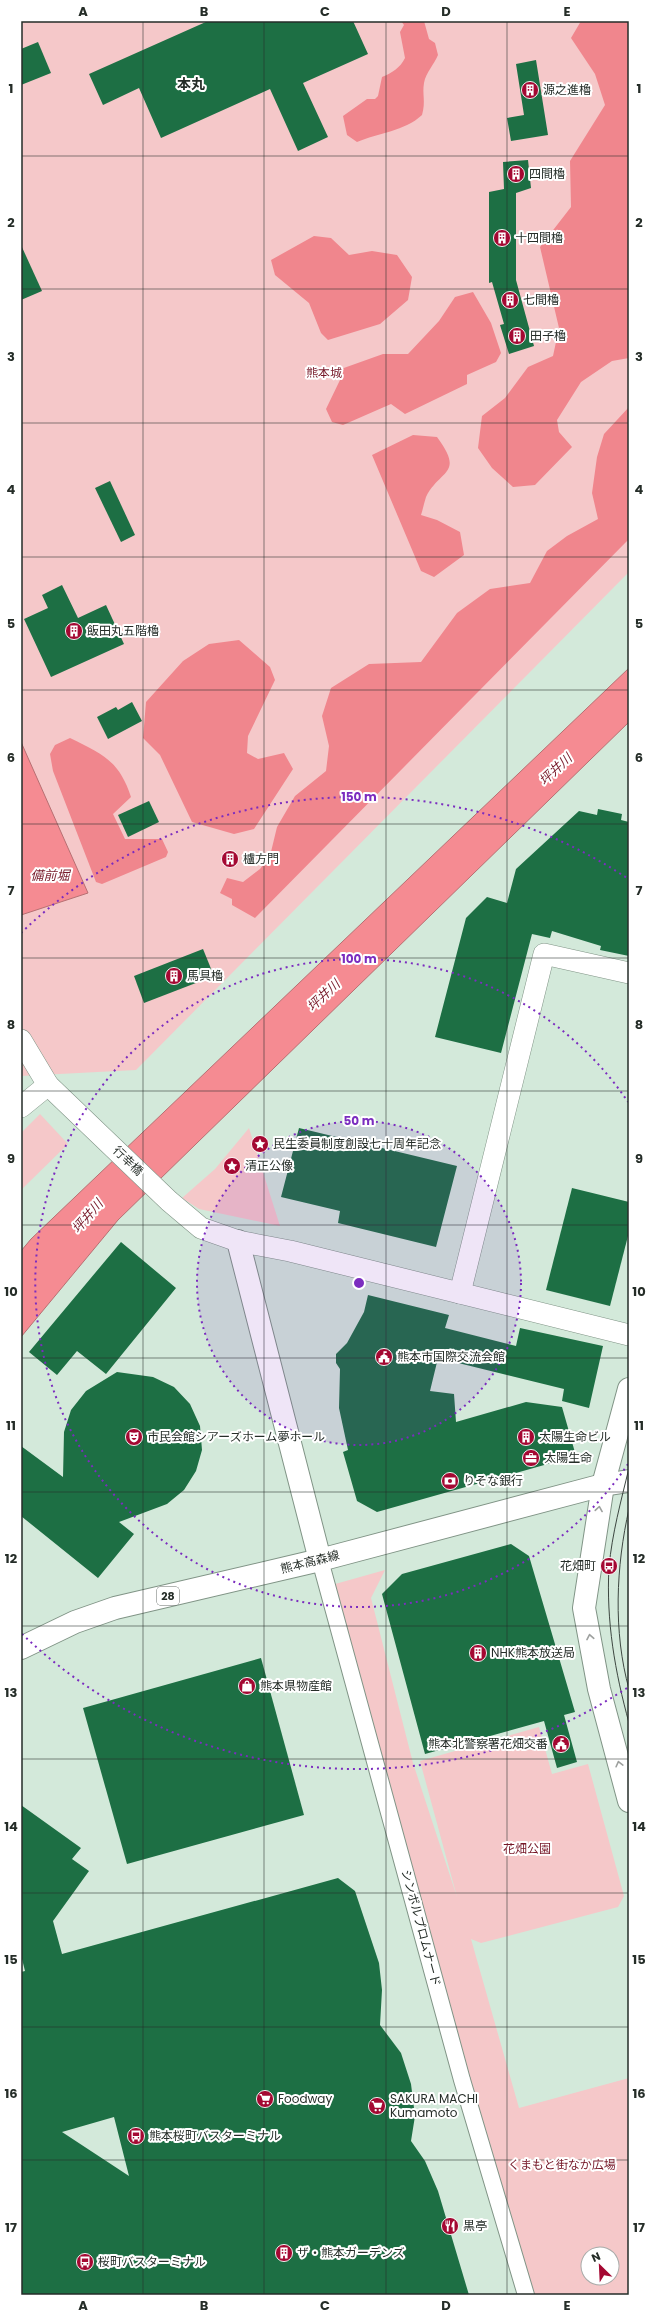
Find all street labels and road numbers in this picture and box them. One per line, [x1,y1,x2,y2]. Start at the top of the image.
street label: 行幸橋 [109,1142,147,1179]
street label: 熊本高森線 [279,1546,341,1577]
road number: 28 [157,1587,179,1605]
street label: シンボルプロムナード [398,1868,445,1988]

